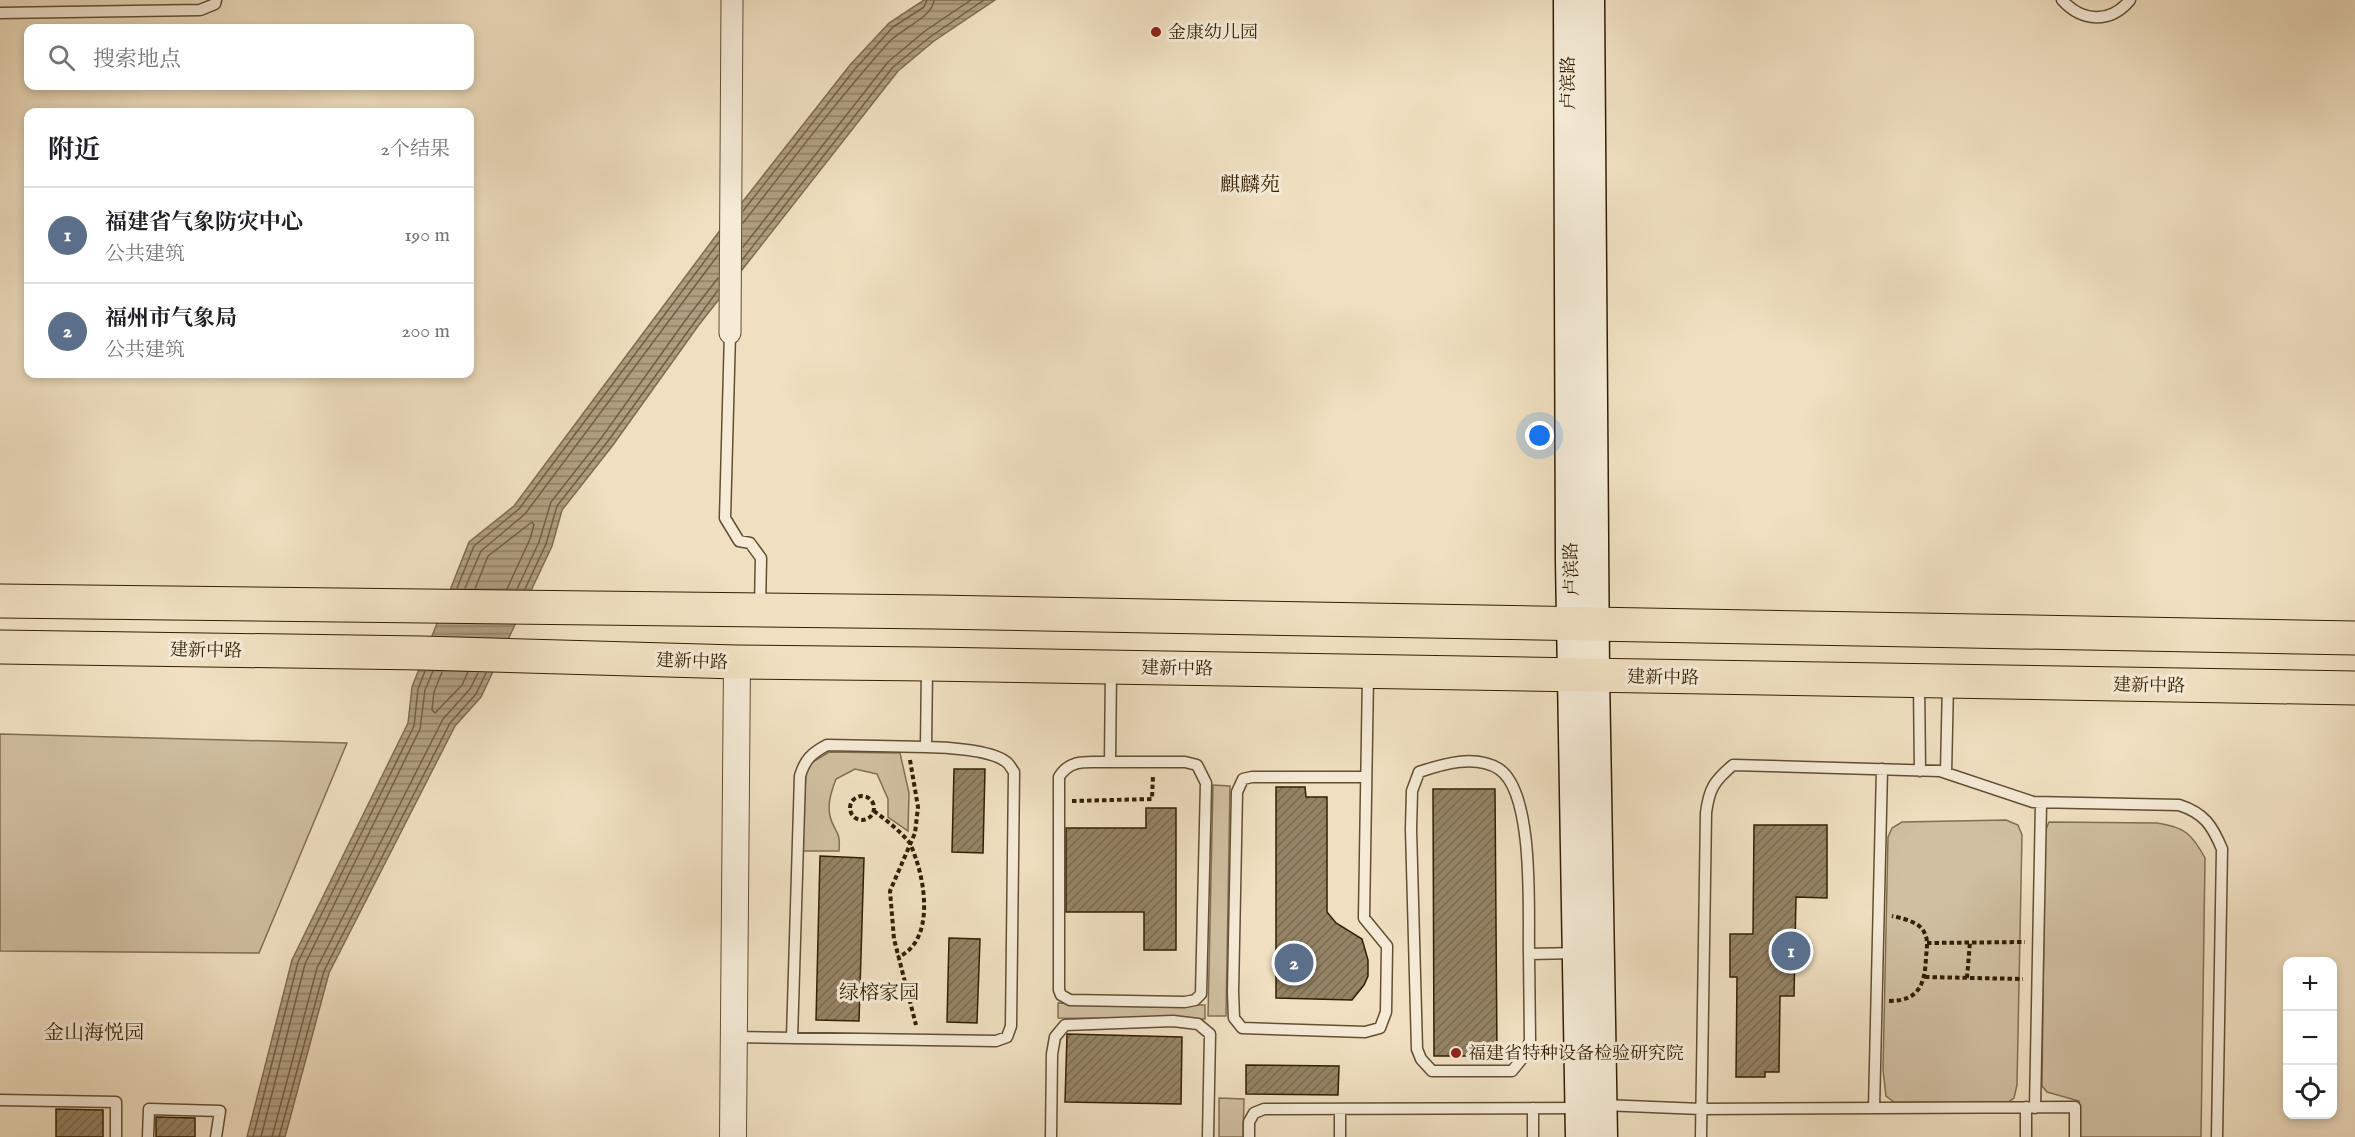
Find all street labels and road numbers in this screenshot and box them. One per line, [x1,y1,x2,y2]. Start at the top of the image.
street label: 卢滨路 [1558,56,1581,110]
street label: 卢滨路 [1561,542,1584,596]
street label: 建新中路 [170,639,242,664]
street label: 建新中路 [656,650,728,675]
street label: 建新中路 [1141,657,1213,682]
street label: 建新中路 [1627,666,1699,691]
street label: 建新中路 [2113,674,2185,699]

